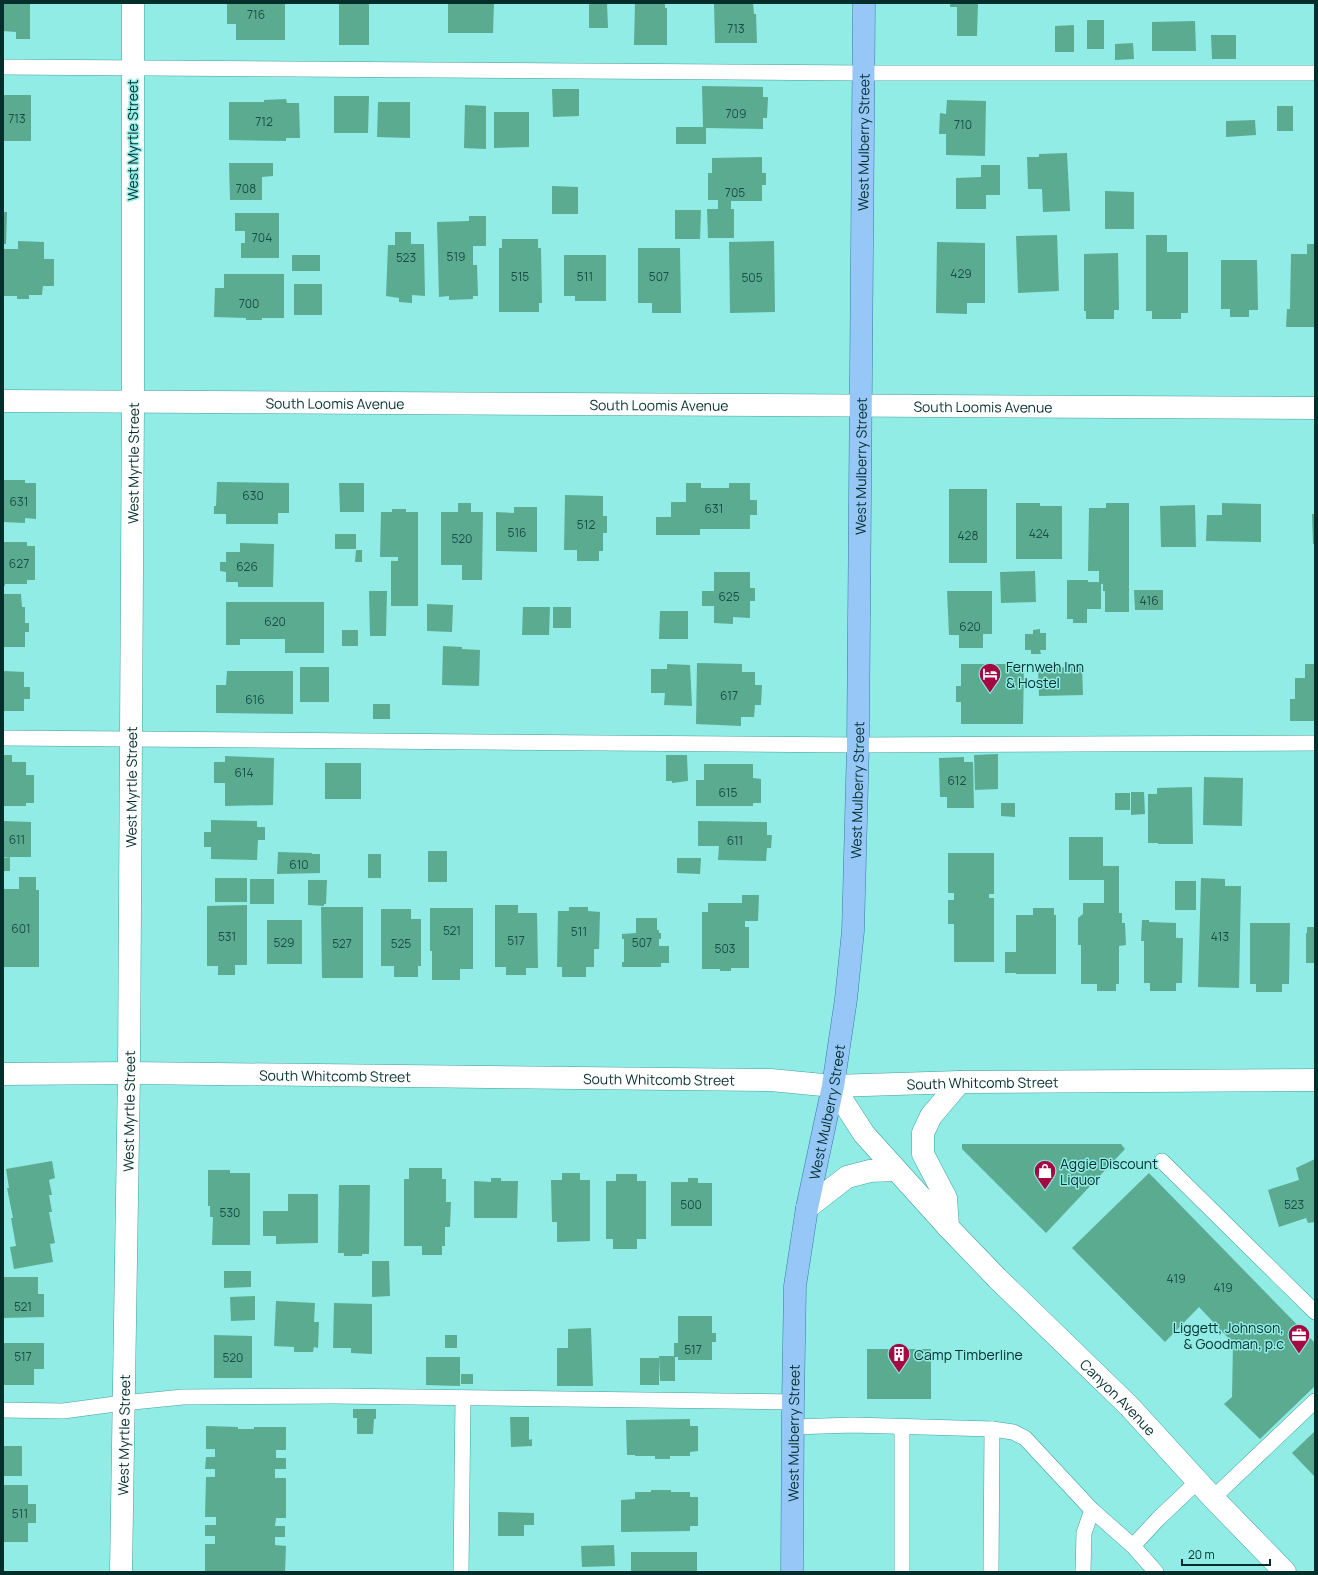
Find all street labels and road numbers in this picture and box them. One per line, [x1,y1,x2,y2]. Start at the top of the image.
street label: West Mulberry Street [853,73,873,211]
street label: West Myrtle Street [123,79,142,201]
street label: South Loomis Avenue [265,393,405,413]
street label: South Loomis Avenue [589,395,729,414]
street label: South Loomis Avenue [913,396,1053,416]
street label: West Mulberry Street [850,397,870,535]
street label: West Myrtle Street [123,402,142,524]
street label: West Mulberry Street [845,721,868,859]
street label: West Myrtle Street [121,726,141,848]
street label: West Mulberry Street [804,1043,849,1181]
street label: West Myrtle Street [118,1050,139,1172]
street label: South Whitcomb Street [259,1065,411,1086]
street label: South Whitcomb Street [583,1068,735,1089]
street label: South Whitcomb Street [906,1072,1059,1093]
street label: Canyon Avenue [1076,1354,1160,1439]
street label: West Mulberry Street [783,1364,803,1502]
street label: West Myrtle Street [113,1374,134,1496]

